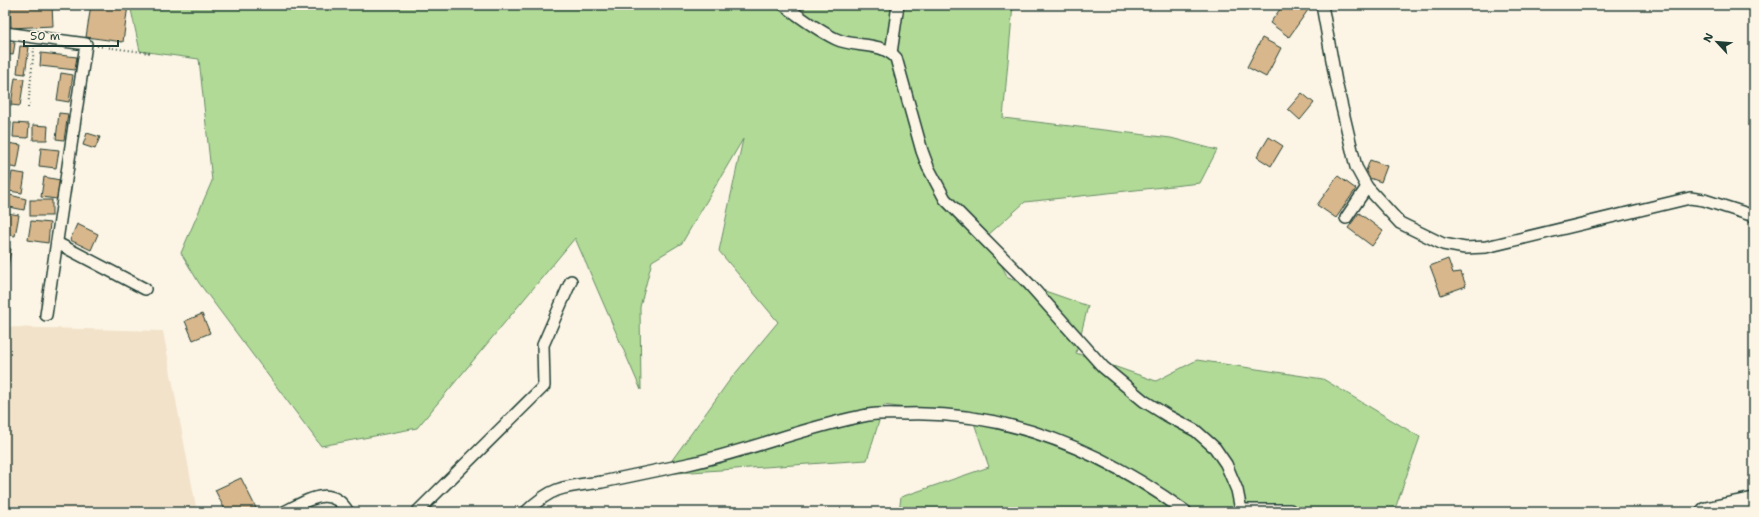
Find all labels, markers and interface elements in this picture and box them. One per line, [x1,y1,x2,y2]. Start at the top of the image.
scale bar [24,22,118,48]
north arrow [1697,22,1737,62]
text: 50 m [30,28,60,44]
text: N [1700,30,1717,45]

